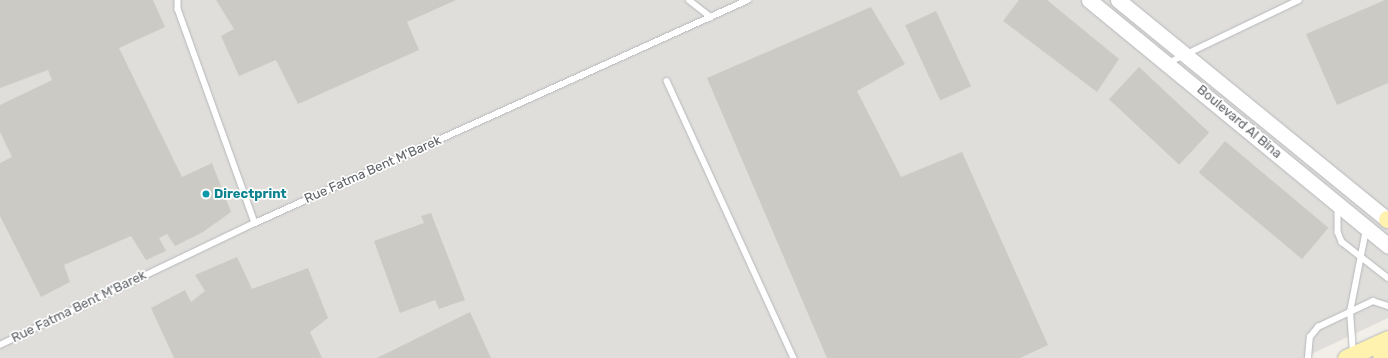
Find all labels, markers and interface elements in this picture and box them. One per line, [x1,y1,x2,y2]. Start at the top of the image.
street label: Boulevard Al Bina [1193,82,1285,162]
street label: Rue Fatma Bent M'Barek [302,133,444,207]
place label: Directprint [214,186,287,202]
marker: Directprint [201,189,211,199]
street label: Rue Fatma Bent M'Barek [9,268,149,346]

